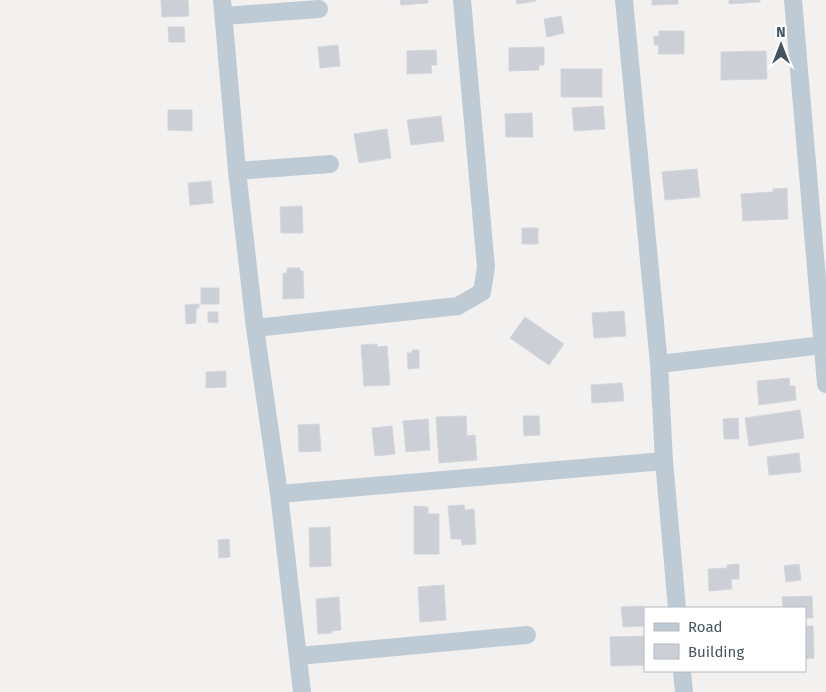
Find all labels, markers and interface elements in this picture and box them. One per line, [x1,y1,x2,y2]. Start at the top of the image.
north arrow [756,20,806,70]
text: N [776,24,786,41]
legend [644,607,806,672]
text: Road [688,618,723,636]
text: Building [688,643,744,661]

